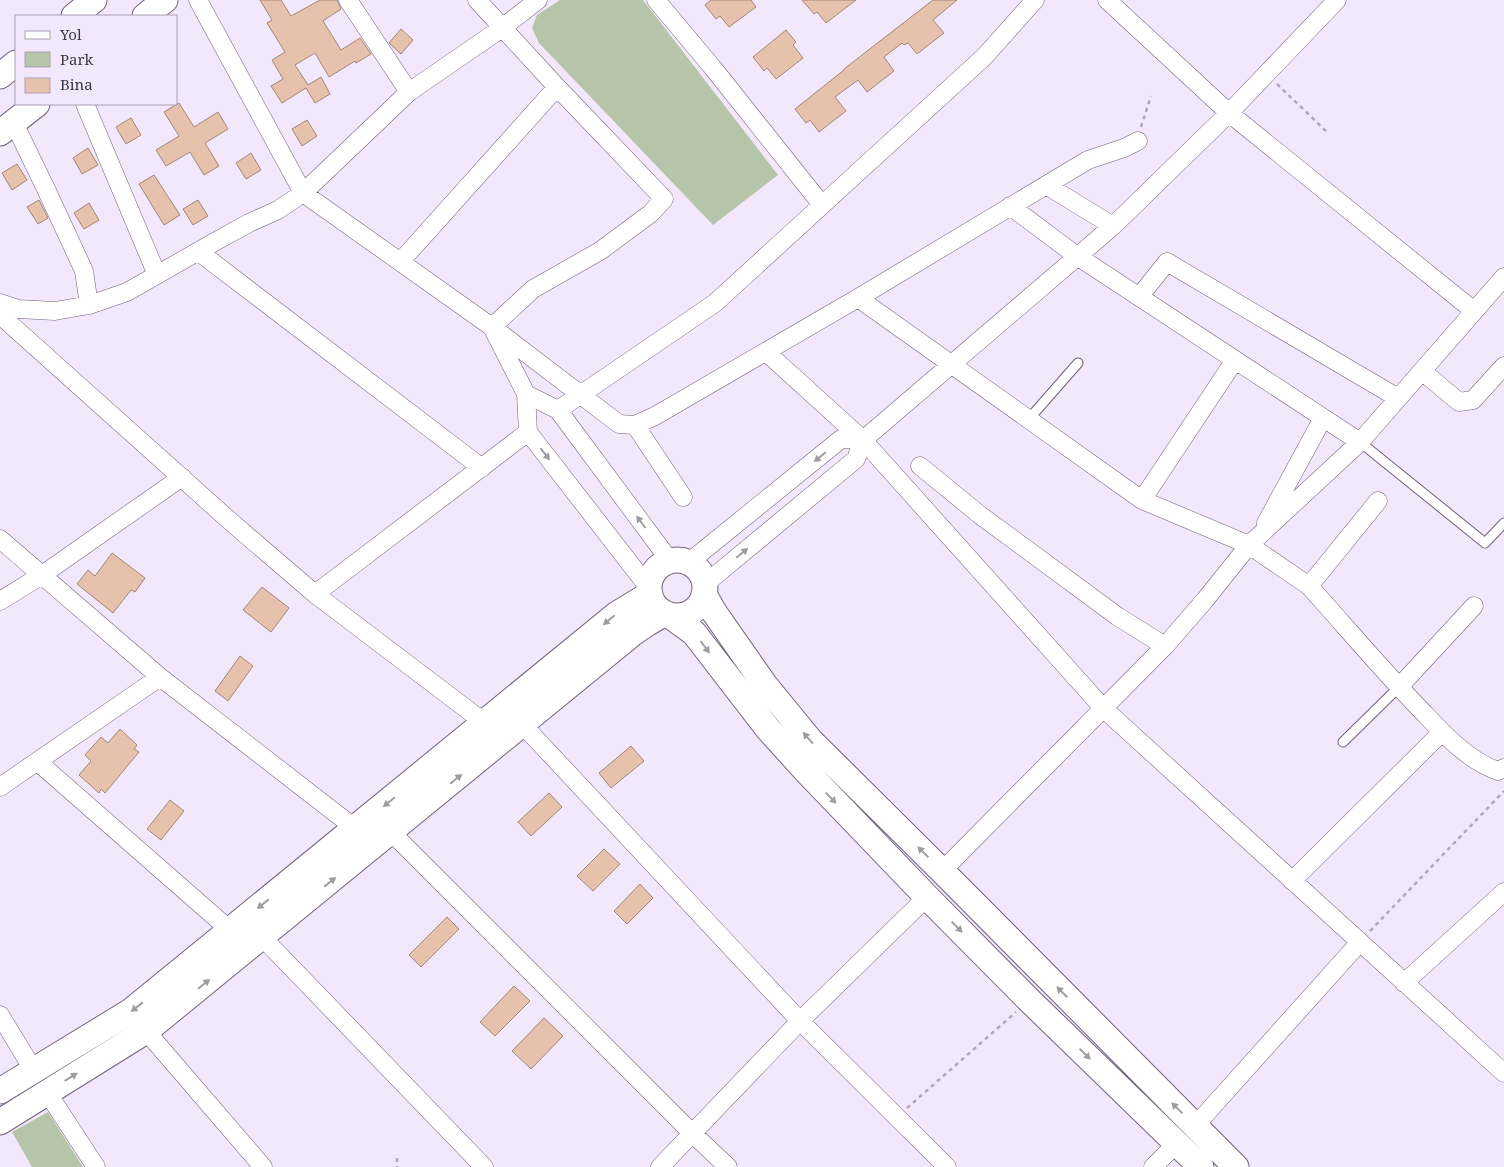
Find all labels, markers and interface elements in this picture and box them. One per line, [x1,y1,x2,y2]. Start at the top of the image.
legend [15,15,178,105]
text: Yol [59,24,82,44]
text: Park [60,49,94,69]
text: Bina [60,74,93,94]
one-way arrow [540,447,551,460]
one-way arrow [814,451,827,462]
one-way arrow [636,516,647,529]
one-way arrow [735,548,748,559]
one-way arrow [603,615,616,626]
one-way arrow [700,640,710,654]
one-way arrow [802,732,814,744]
one-way arrow [449,773,462,784]
one-way arrow [825,792,837,804]
one-way arrow [383,796,396,807]
one-way arrow [917,846,929,858]
one-way arrow [323,876,336,887]
one-way arrow [257,899,270,910]
one-way arrow [951,921,963,933]
one-way arrow [197,979,210,990]
one-way arrow [1057,986,1069,998]
one-way arrow [131,1001,144,1012]
one-way arrow [1079,1048,1091,1060]
one-way arrow [64,1072,77,1082]
one-way arrow [1171,1102,1183,1114]

